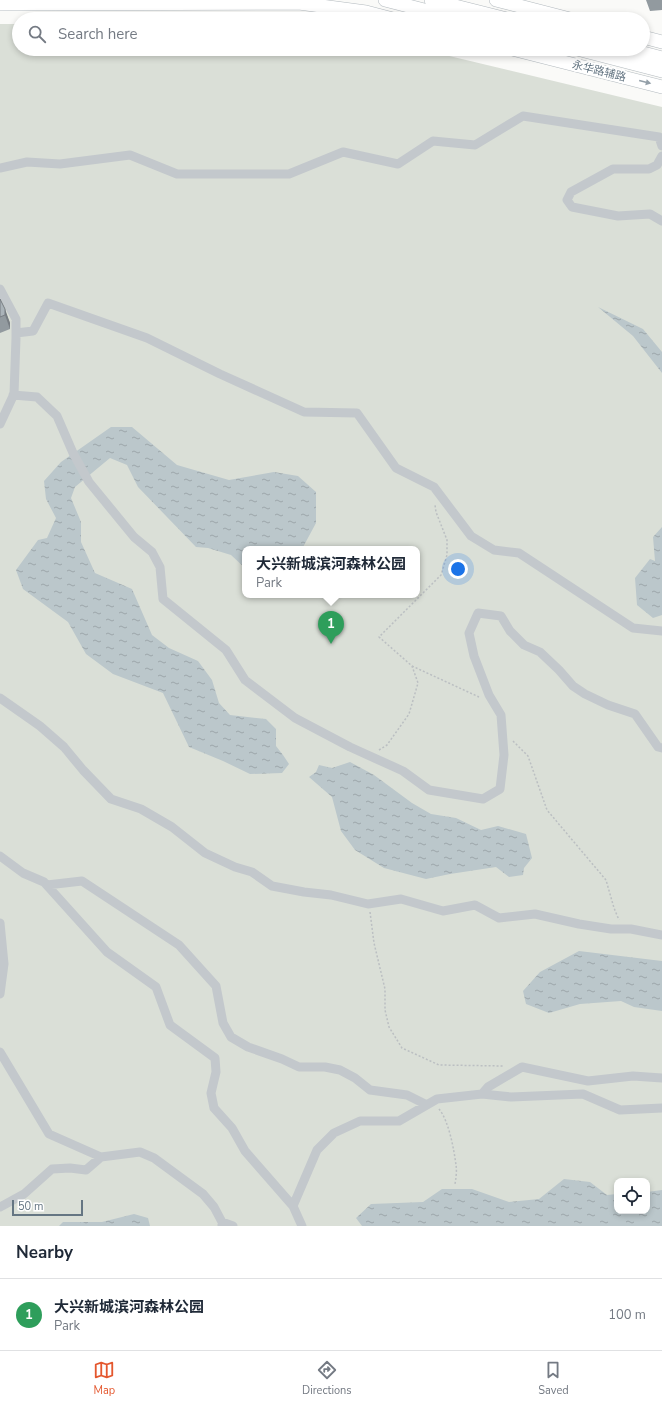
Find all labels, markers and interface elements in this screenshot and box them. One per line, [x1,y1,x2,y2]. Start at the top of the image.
search box [12,12,650,56]
icon: search [26,23,48,45]
text: Search here [58,24,138,44]
street label: 永华路辅路 [571,57,627,85]
one-way arrow [639,80,651,86]
popup [242,546,420,598]
text: 大兴新城滨河森林公园 [256,554,406,574]
your location [448,559,468,579]
text: Park [256,574,282,592]
pin: 1 [318,611,344,644]
map controls [614,1178,650,1214]
button: locate [614,1178,650,1214]
scale bar [12,1198,83,1217]
text: 50 m [18,1199,43,1214]
text: Nearby [16,1241,73,1264]
text: 大兴新城滨河森林公园 [54,1297,204,1317]
text: 1 [25,1306,33,1324]
text: 100 m [608,1306,646,1324]
text: Park [54,1317,80,1335]
tab: Map [93,1359,115,1398]
tab: Directions [302,1359,352,1398]
tab: Saved [538,1359,569,1398]

